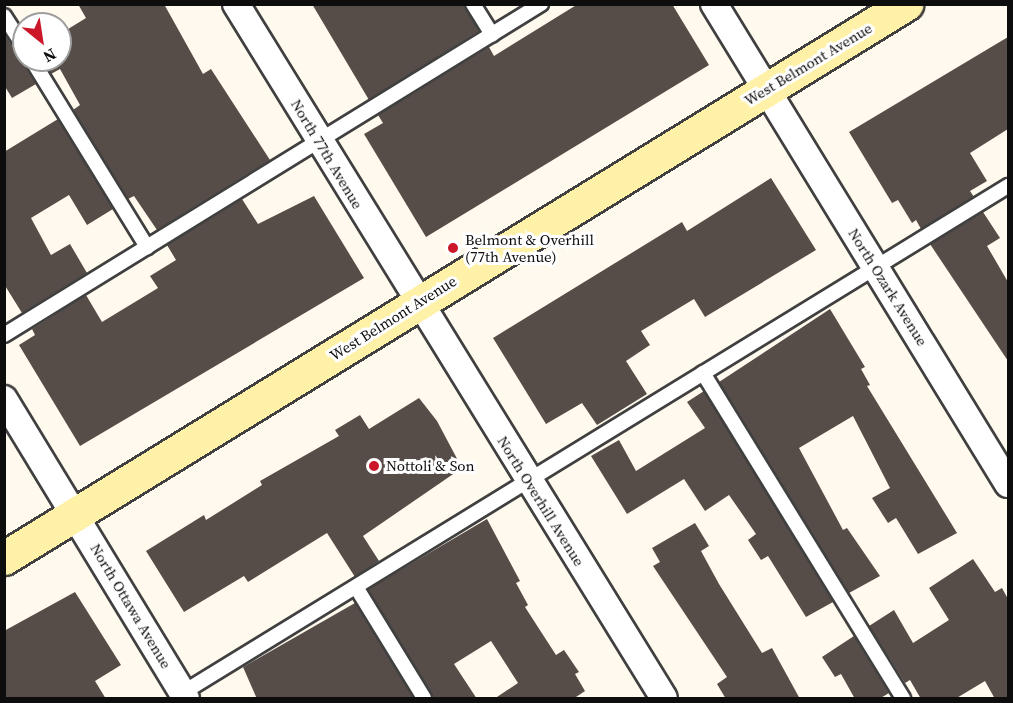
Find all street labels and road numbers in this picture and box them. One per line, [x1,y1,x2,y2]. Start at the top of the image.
street label: West Belmont Avenue [741,19,875,109]
street label: North 77th Avenue [287,96,367,212]
street label: North Ozark Avenue [845,225,931,349]
street label: West Belmont Avenue [326,272,460,364]
street label: North Overhill Avenue [494,433,588,569]
street label: North Ottawa Avenue [87,540,175,672]

